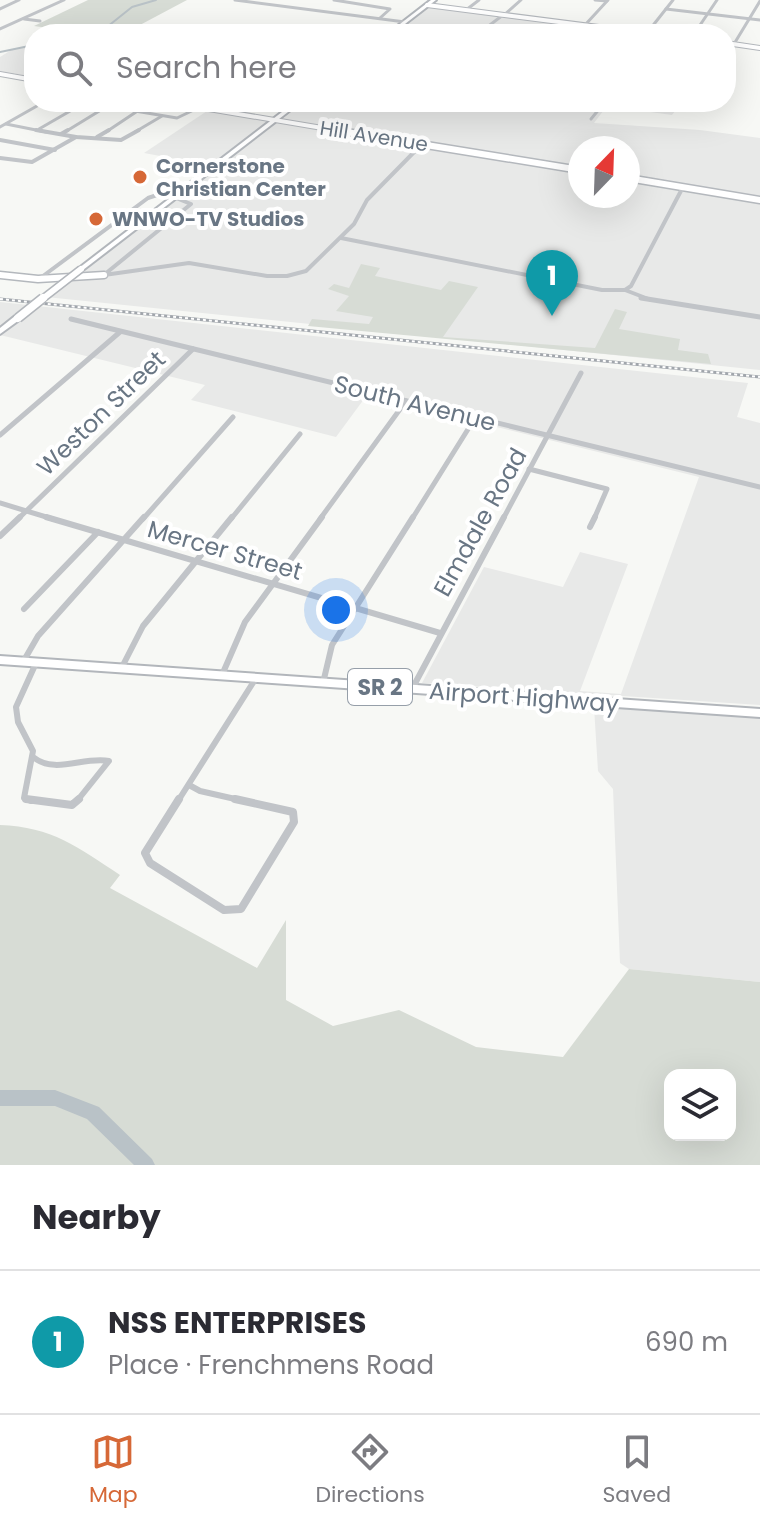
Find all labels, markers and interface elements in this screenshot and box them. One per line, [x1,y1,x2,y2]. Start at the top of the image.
search box [24,24,736,112]
icon: search [52,46,96,90]
text: Search here [116,46,297,89]
street label: Hill Avenue [318,114,430,158]
north arrow [568,136,640,208]
place label: Cornerstone Christian Center [156,152,326,203]
marker: Cornerstone Christian Center [131,168,149,186]
place label: WNWO-TV Studios [112,205,304,233]
marker: WNWO-TV Studios [87,210,105,228]
pin: 1 [526,250,578,316]
street label: Weston Street [29,343,173,483]
street label: South Avenue [331,367,499,439]
street label: Elmdale Road [426,442,534,602]
street label: Mercer Street [144,512,306,588]
your location [316,590,356,630]
road number: SR 2 [348,669,412,705]
street label: Airport Highway [428,674,621,720]
map controls [664,1069,736,1141]
button: layers [664,1069,736,1141]
text: Nearby [32,1193,161,1241]
text: NSS ENTERPRISES [108,1301,366,1344]
text: 1 [53,1324,63,1360]
text: 690 m [645,1324,728,1360]
text: Place · Frenchmens Road [108,1347,434,1383]
tab: Map [89,1430,138,1511]
tab: Directions [315,1430,425,1511]
tab: Saved [602,1430,671,1511]

